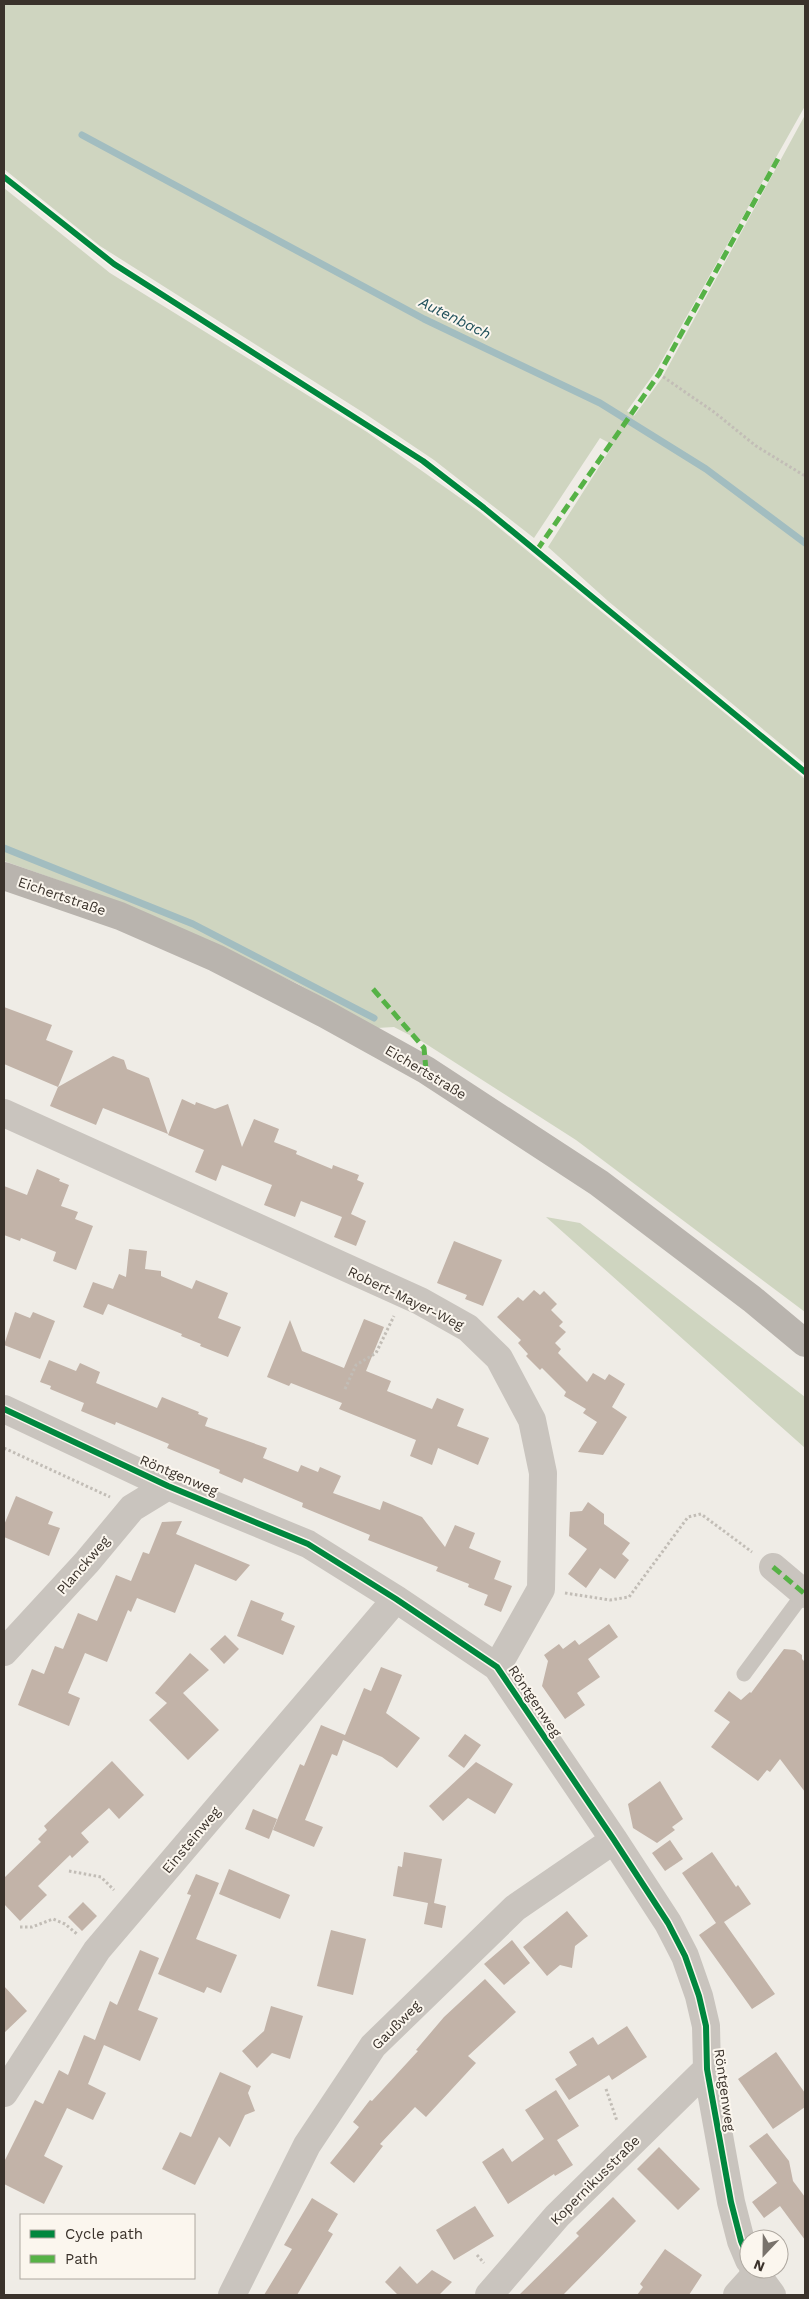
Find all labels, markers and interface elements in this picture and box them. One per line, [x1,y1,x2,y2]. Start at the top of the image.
water label: Autenbach [415,292,494,343]
street label: Eichertstraße [16,873,108,919]
street label: Eichertstraße [383,1041,469,1103]
street label: Robert-Mayer-Weg [345,1263,467,1333]
street label: Röntgenweg [138,1451,221,1499]
street label: Planckweg [53,1532,113,1597]
street label: Röntgenweg [505,1662,565,1740]
street label: Einsteinweg [159,1803,224,1877]
street label: Gaußweg [368,1997,424,2053]
street label: Röntgenweg [711,2048,739,2133]
street label: Kopernikusstraße [547,2132,643,2228]
legend [20,2214,195,2279]
text: Cycle path [65,2225,143,2243]
north arrow [739,2229,789,2279]
text: Path [65,2250,98,2268]
text: N [751,2257,767,2275]

